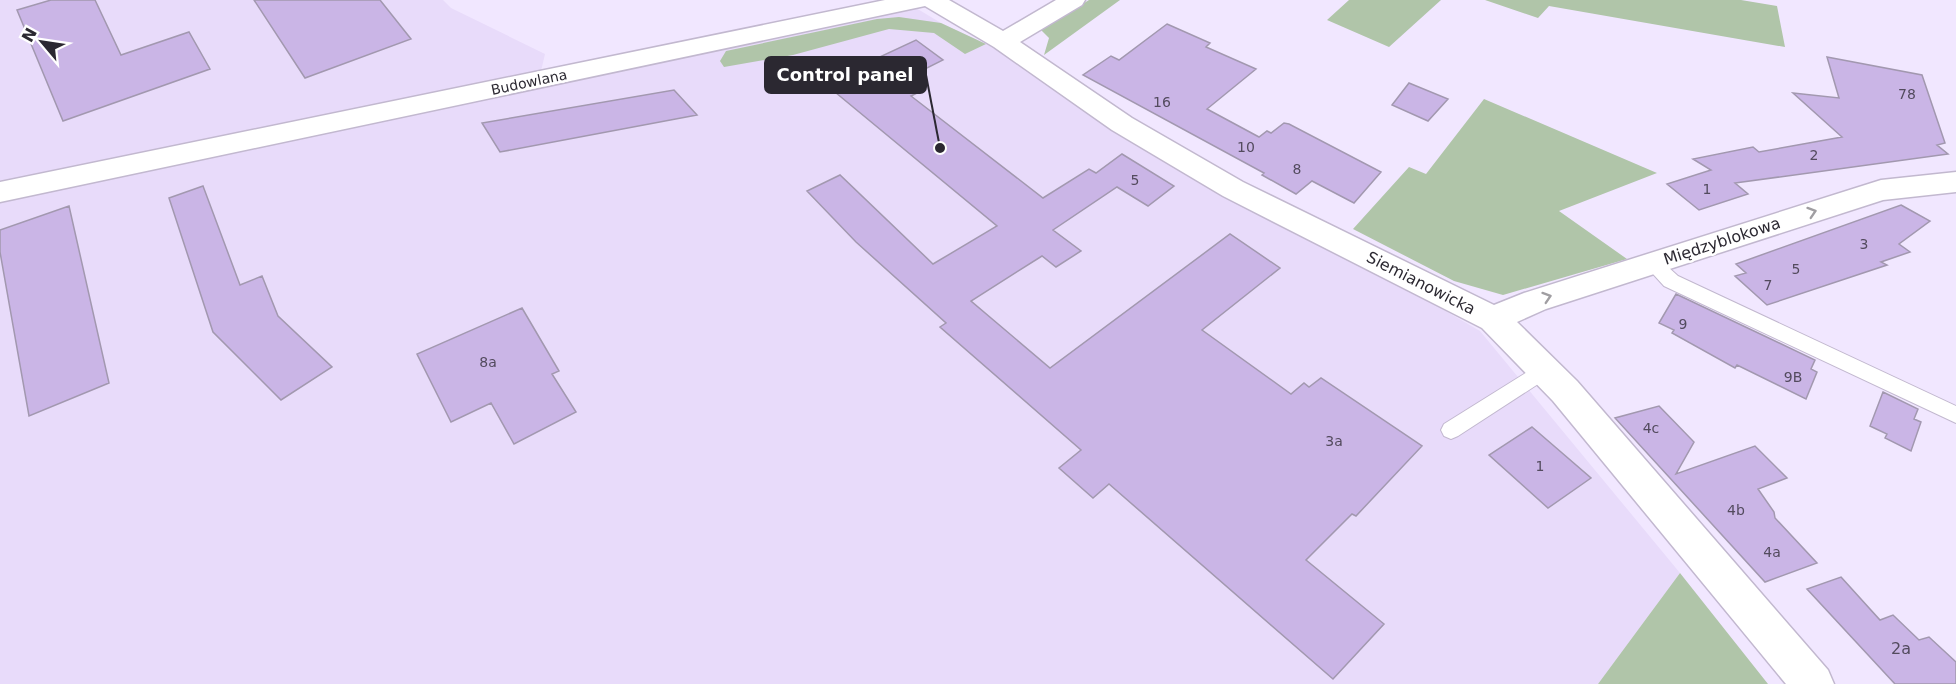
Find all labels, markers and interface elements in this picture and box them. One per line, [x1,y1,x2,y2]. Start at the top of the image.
north arrow [12,12,72,72]
text: N [18,25,41,45]
callout: Control panel [765,57,926,93]
text: Control panel [777,64,913,85]
street label: Budowlana [490,66,568,98]
house number: 78 [1898,86,1916,102]
house number: 16 [1153,94,1171,110]
house number: 10 [1237,139,1255,155]
house number: 2 [1810,147,1818,163]
house number: 8 [1293,161,1301,177]
house number: 5 [1131,172,1139,188]
house number: 1 [1703,181,1711,197]
one-way arrow [1806,206,1817,219]
street label: Międzyblokowa [1661,213,1783,269]
house number: 3 [1860,236,1868,252]
street label: Siemianowicka [1364,247,1478,319]
house number: 5 [1792,261,1800,277]
house number: 7 [1764,277,1772,293]
one-way arrow [1541,292,1552,304]
house number: 9 [1679,316,1687,332]
house number: 8a [479,354,497,370]
house number: 9B [1784,369,1802,385]
house number: 4c [1643,420,1659,436]
house number: 3a [1325,433,1343,449]
house number: 1 [1536,458,1544,474]
house number: 4b [1727,502,1745,518]
house number: 4a [1763,544,1781,560]
house number: 2a [1891,639,1911,658]

